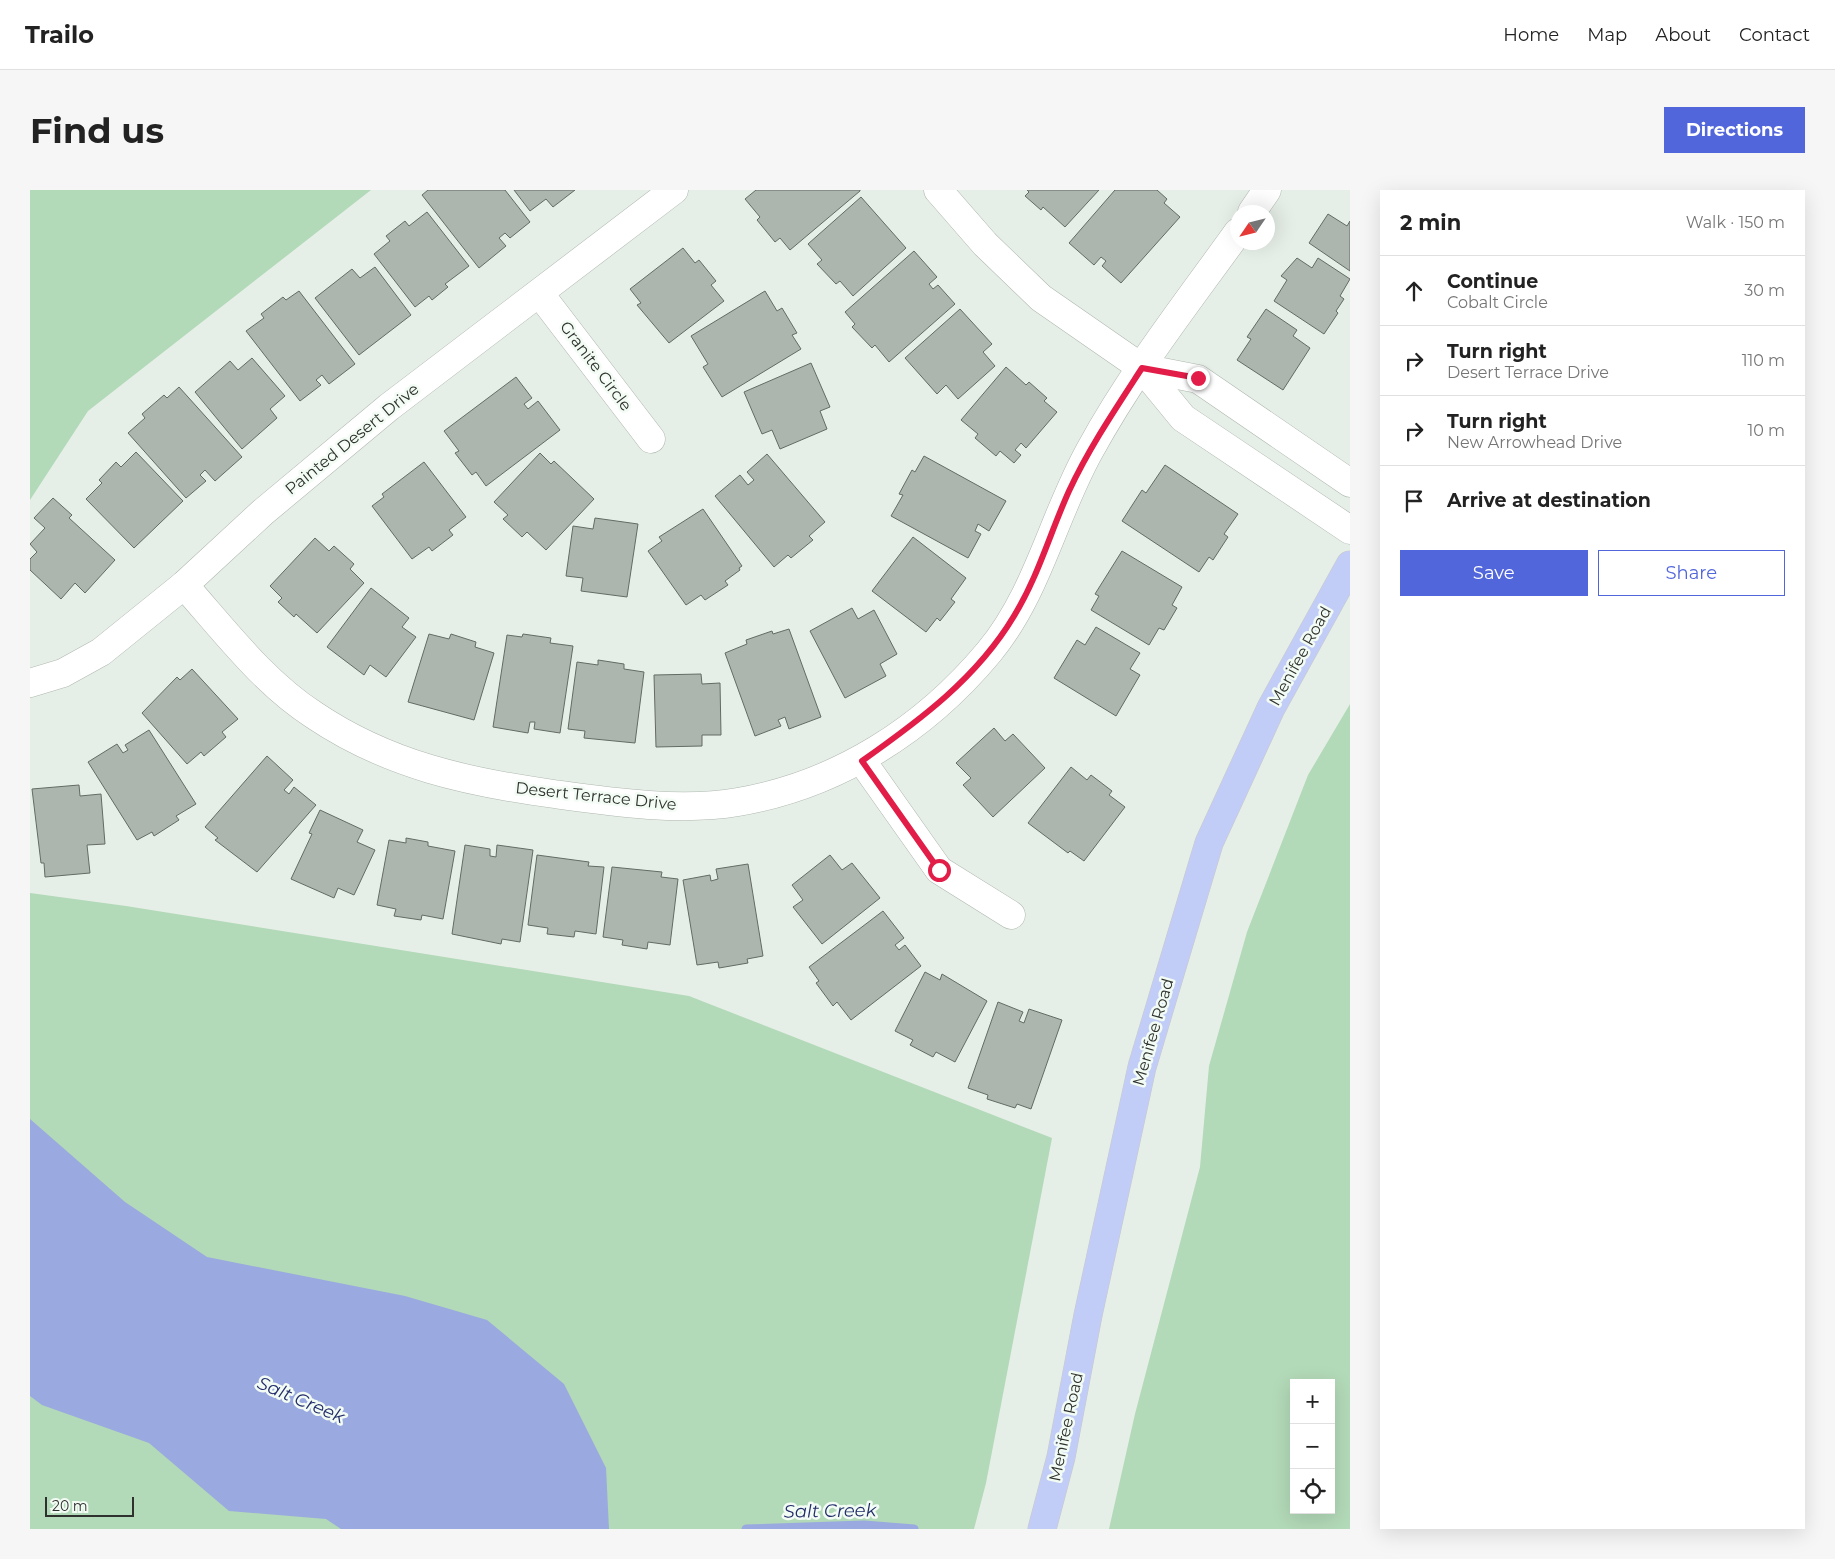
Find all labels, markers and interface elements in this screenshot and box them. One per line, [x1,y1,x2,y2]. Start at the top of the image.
text: Trailo [25,20,94,49]
text: Home [1503,24,1559,46]
text: Map [1587,24,1627,46]
text: About [1655,24,1711,46]
text: Contact [1739,24,1810,46]
button: Directions [1664,107,1805,153]
text: Find us [30,109,164,152]
north arrow [1230,205,1275,250]
text: 2 min [1400,210,1461,235]
text: Walk · 150 m [1686,213,1785,232]
text: Continue [1447,270,1538,293]
icon: ahead [1400,277,1428,305]
text: 30 m [1744,281,1785,300]
text: Cobalt Circle [1447,293,1548,312]
street label: Granite Circle [556,317,636,415]
text: Turn right [1447,340,1547,363]
icon: right [1400,347,1428,375]
text: 110 m [1742,351,1785,370]
text: Desert Terrace Drive [1447,363,1609,382]
route end [1187,367,1210,390]
street label: Painted Desert Drive [281,379,423,499]
text: Turn right [1447,410,1547,433]
icon: right [1400,417,1428,445]
text: 10 m [1747,421,1785,440]
text: New Arrowhead Drive [1447,433,1622,452]
icon: arrive [1400,487,1428,515]
text: Arrive at destination [1447,489,1651,512]
button: Save [1400,550,1588,596]
button: Share [1598,550,1785,596]
street label: Menifee Road [1265,603,1335,709]
street label: Desert Terrace Drive [515,778,677,814]
route start [928,859,951,882]
street label: Menifee Road [1129,976,1177,1088]
street label: Menifee Road [1045,1371,1087,1483]
water label: Salt Creek [254,1372,349,1429]
map controls [1290,1379,1335,1514]
button: + [1290,1379,1335,1424]
button: − [1290,1424,1335,1469]
button: locate [1290,1469,1335,1514]
scale bar [45,1494,134,1517]
text: 20 m [52,1497,88,1515]
water label: Salt Creek [784,1499,878,1523]

